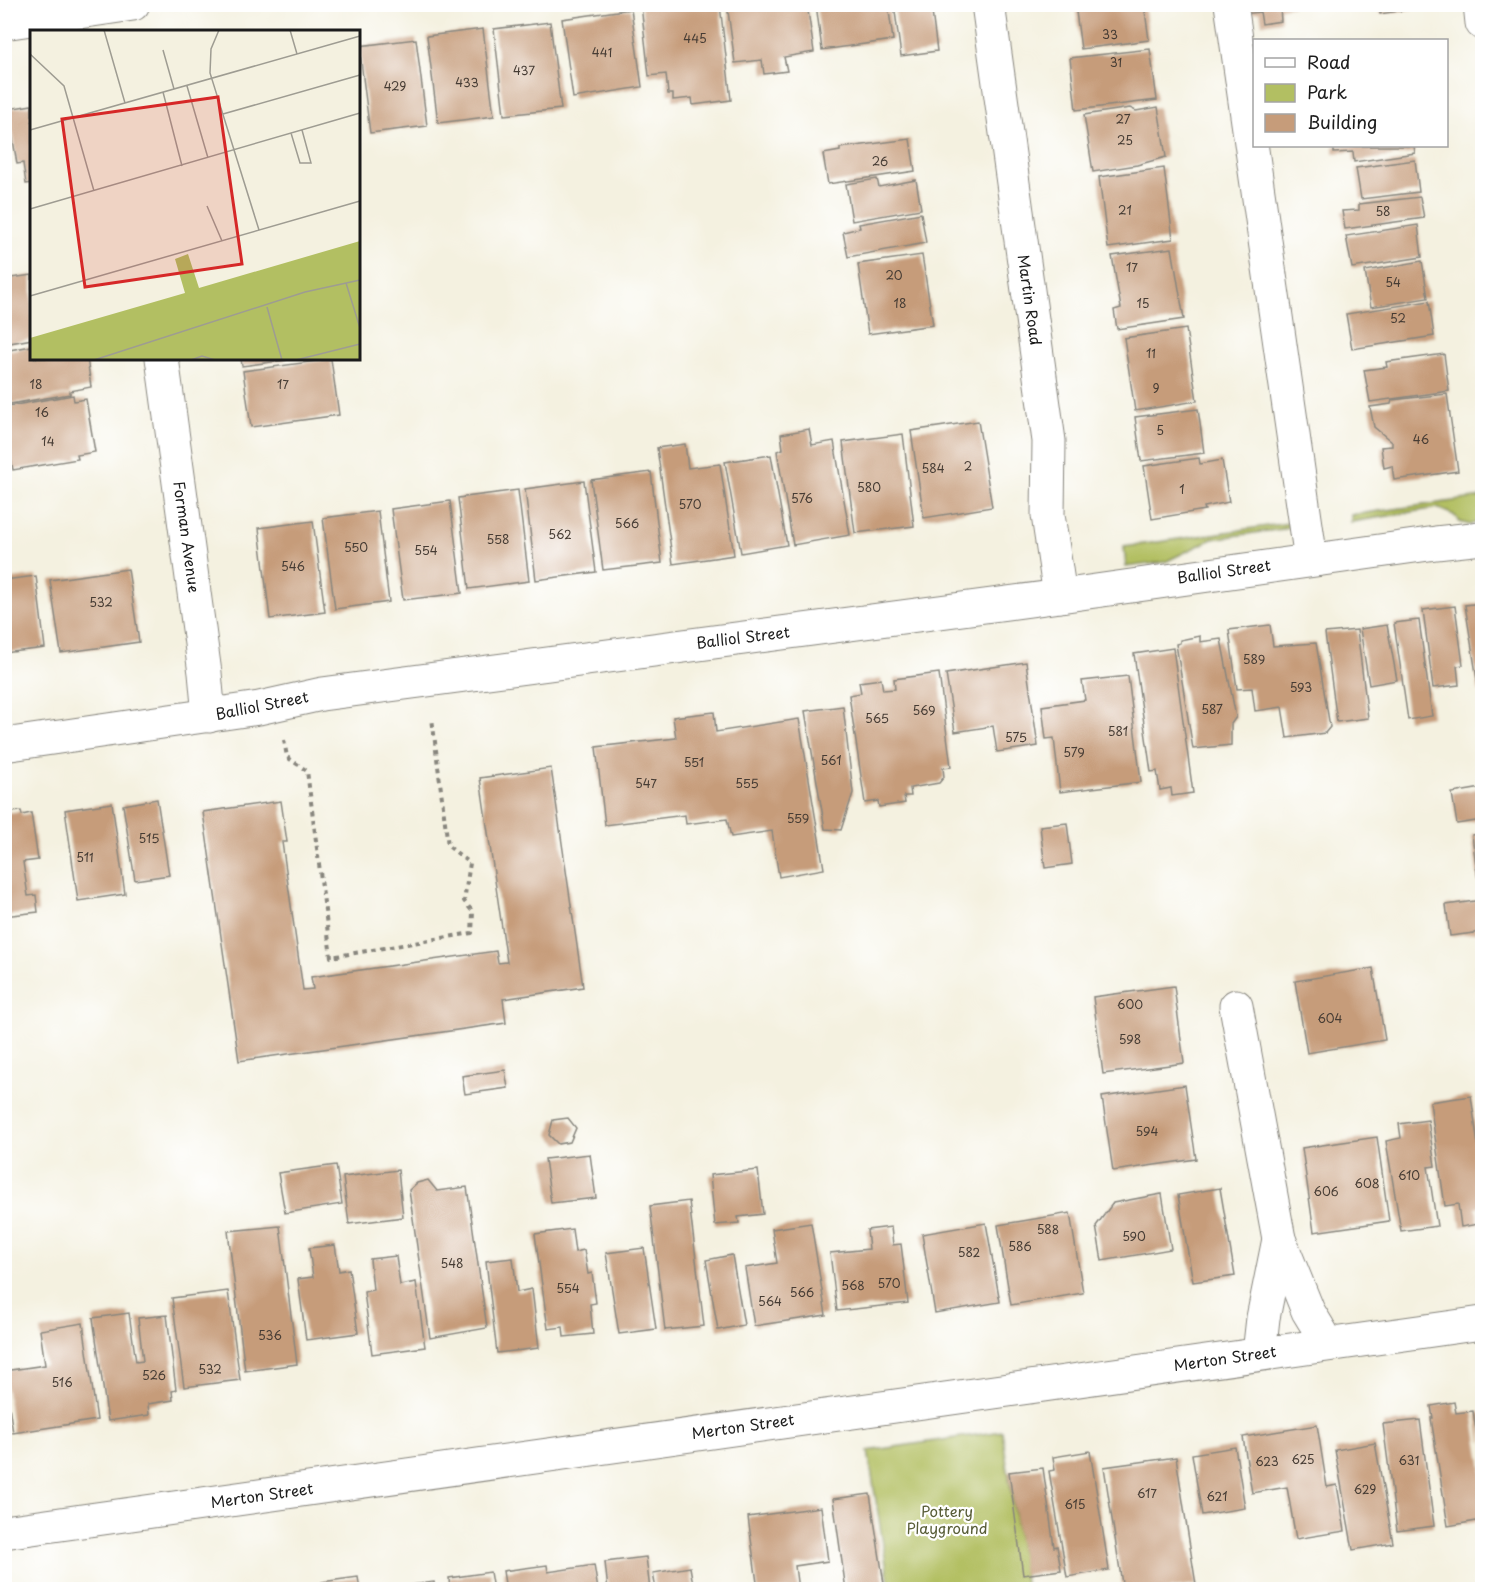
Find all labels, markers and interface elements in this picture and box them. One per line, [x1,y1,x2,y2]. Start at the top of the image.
house number: 33 [1102,25,1118,43]
house number: 445 [683,29,707,47]
inset map [30,30,360,360]
legend [1253,39,1448,147]
house number: 441 [592,43,612,61]
text: Road [1307,48,1351,75]
house number: 31 [1110,53,1122,71]
house number: 437 [513,61,535,79]
house number: 433 [455,73,479,91]
house number: 429 [384,77,406,95]
text: Park [1307,78,1347,105]
text: Building [1307,108,1377,135]
house number: 27 [1116,110,1131,128]
house number: 25 [1117,131,1133,149]
house number: 26 [872,152,888,170]
house number: 21 [1118,201,1132,219]
house number: 58 [1375,202,1391,220]
street label: Martin Road [1013,253,1048,347]
house number: 17 [1126,258,1138,276]
house number: 20 [885,266,903,284]
house number: 54 [1385,273,1401,291]
house number: 18 [894,294,906,312]
house number: 15 [1136,294,1150,312]
house number: 52 [1390,309,1406,327]
house number: 11 [1146,344,1156,362]
house number: 18 [30,375,42,393]
house number: 17 [277,375,289,393]
house number: 9 [1152,379,1160,397]
house number: 16 [35,403,49,421]
house number: 5 [1156,421,1164,439]
house number: 46 [1413,430,1429,448]
house number: 14 [41,432,55,450]
house number: 2 [964,457,972,475]
house number: 584 [921,459,945,477]
house number: 580 [857,478,881,496]
street label: Forman Avenue [168,480,207,594]
house number: 1 [1179,480,1185,498]
house number: 576 [791,489,813,507]
house number: 570 [679,495,702,513]
house number: 566 [615,514,639,532]
house number: 562 [548,525,572,543]
house number: 558 [487,530,509,548]
house number: 550 [344,538,368,556]
house number: 554 [414,541,438,559]
street label: Balliol Street [1176,553,1272,588]
house number: 546 [281,557,305,575]
house number: 532 [89,593,113,611]
street label: Balliol Street [695,619,791,654]
house number: 589 [1243,650,1265,668]
house number: 593 [1290,678,1312,696]
street label: Balliol Street [213,684,310,725]
house number: 587 [1201,700,1223,718]
house number: 569 [912,701,936,719]
house number: 565 [865,709,889,727]
house number: 581 [1108,722,1128,740]
house number: 575 [1005,728,1027,746]
house number: 579 [1063,743,1085,761]
house number: 561 [820,751,842,769]
house number: 551 [684,753,704,771]
house number: 547 [635,774,658,792]
house number: 555 [735,774,759,792]
house number: 559 [787,809,809,827]
house number: 515 [138,829,160,847]
house number: 511 [76,848,94,866]
house number: 600 [1117,995,1143,1013]
house number: 604 [1317,1009,1343,1027]
house number: 598 [1119,1030,1141,1048]
house number: 594 [1136,1122,1159,1140]
house number: 610 [1398,1166,1420,1184]
house number: 608 [1354,1174,1380,1192]
house number: 606 [1313,1182,1339,1200]
house number: 588 [1037,1220,1059,1238]
house number: 590 [1122,1227,1146,1245]
house number: 586 [1008,1237,1032,1255]
house number: 582 [958,1243,981,1261]
house number: 548 [440,1254,464,1272]
house number: 570 [878,1274,901,1292]
house number: 568 [841,1276,865,1294]
house number: 554 [556,1279,580,1297]
house number: 566 [790,1283,814,1301]
house number: 564 [758,1292,782,1310]
house number: 536 [258,1326,282,1344]
street label: Merton Street [1172,1339,1278,1376]
house number: 532 [198,1360,222,1378]
house number: 526 [142,1366,166,1384]
house number: 516 [51,1373,73,1391]
street label: Merton Street [690,1407,796,1444]
house number: 625 [1291,1450,1315,1468]
house number: 631 [1399,1451,1419,1469]
house number: 623 [1255,1452,1279,1470]
street label: Merton Street [209,1476,315,1513]
house number: 629 [1354,1480,1376,1498]
house number: 617 [1137,1484,1158,1502]
house number: 621 [1206,1487,1228,1505]
house number: 615 [1064,1495,1086,1513]
park label: Pottery Playground [906,1499,988,1539]

